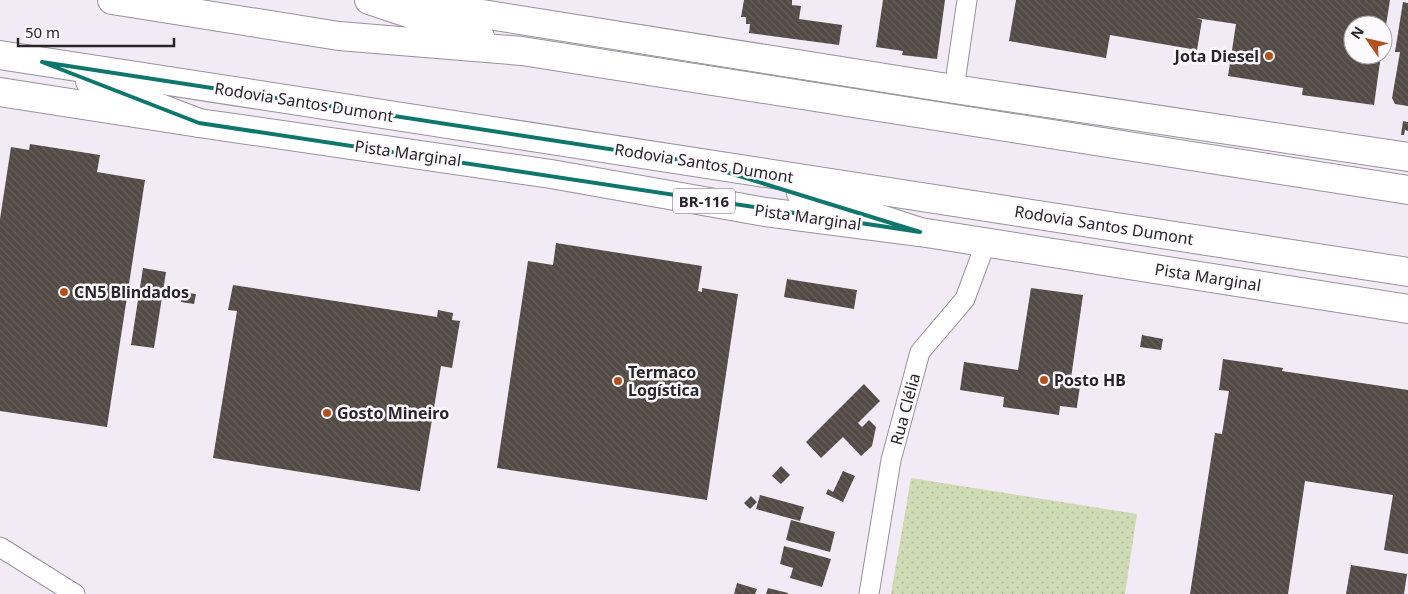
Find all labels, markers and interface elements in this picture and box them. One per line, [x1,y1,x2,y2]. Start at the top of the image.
scale bar [18,15,174,47]
north arrow [1343,15,1393,65]
text: 50 m [25,22,60,42]
text: N [1346,22,1368,42]
place label: Jota Diesel [1173,45,1259,67]
marker: Jota Diesel [1263,50,1275,62]
street label: Rodovia Santos Dumont [213,77,395,127]
street label: Pista Marginal [353,135,463,171]
street label: Rodovia Santos Dumont [613,138,795,188]
road number: BR-116 [673,188,735,214]
street label: Pista Marginal [753,199,863,235]
street label: Rodovia Santos Dumont [1013,200,1195,250]
street label: Pista Marginal [1153,258,1263,296]
place label: CN5 Blindados [74,281,189,303]
marker: CN5 Blindados [58,286,70,298]
place label: Termaco Logística [628,361,699,401]
place label: Posto HB [1054,369,1126,391]
street label: Rua Clélia [885,371,925,447]
marker: Posto HB [1038,374,1050,386]
marker: Termaco Logística [612,375,624,387]
place label: Gosto Mineiro [337,402,449,424]
marker: Gosto Mineiro [321,407,333,419]

